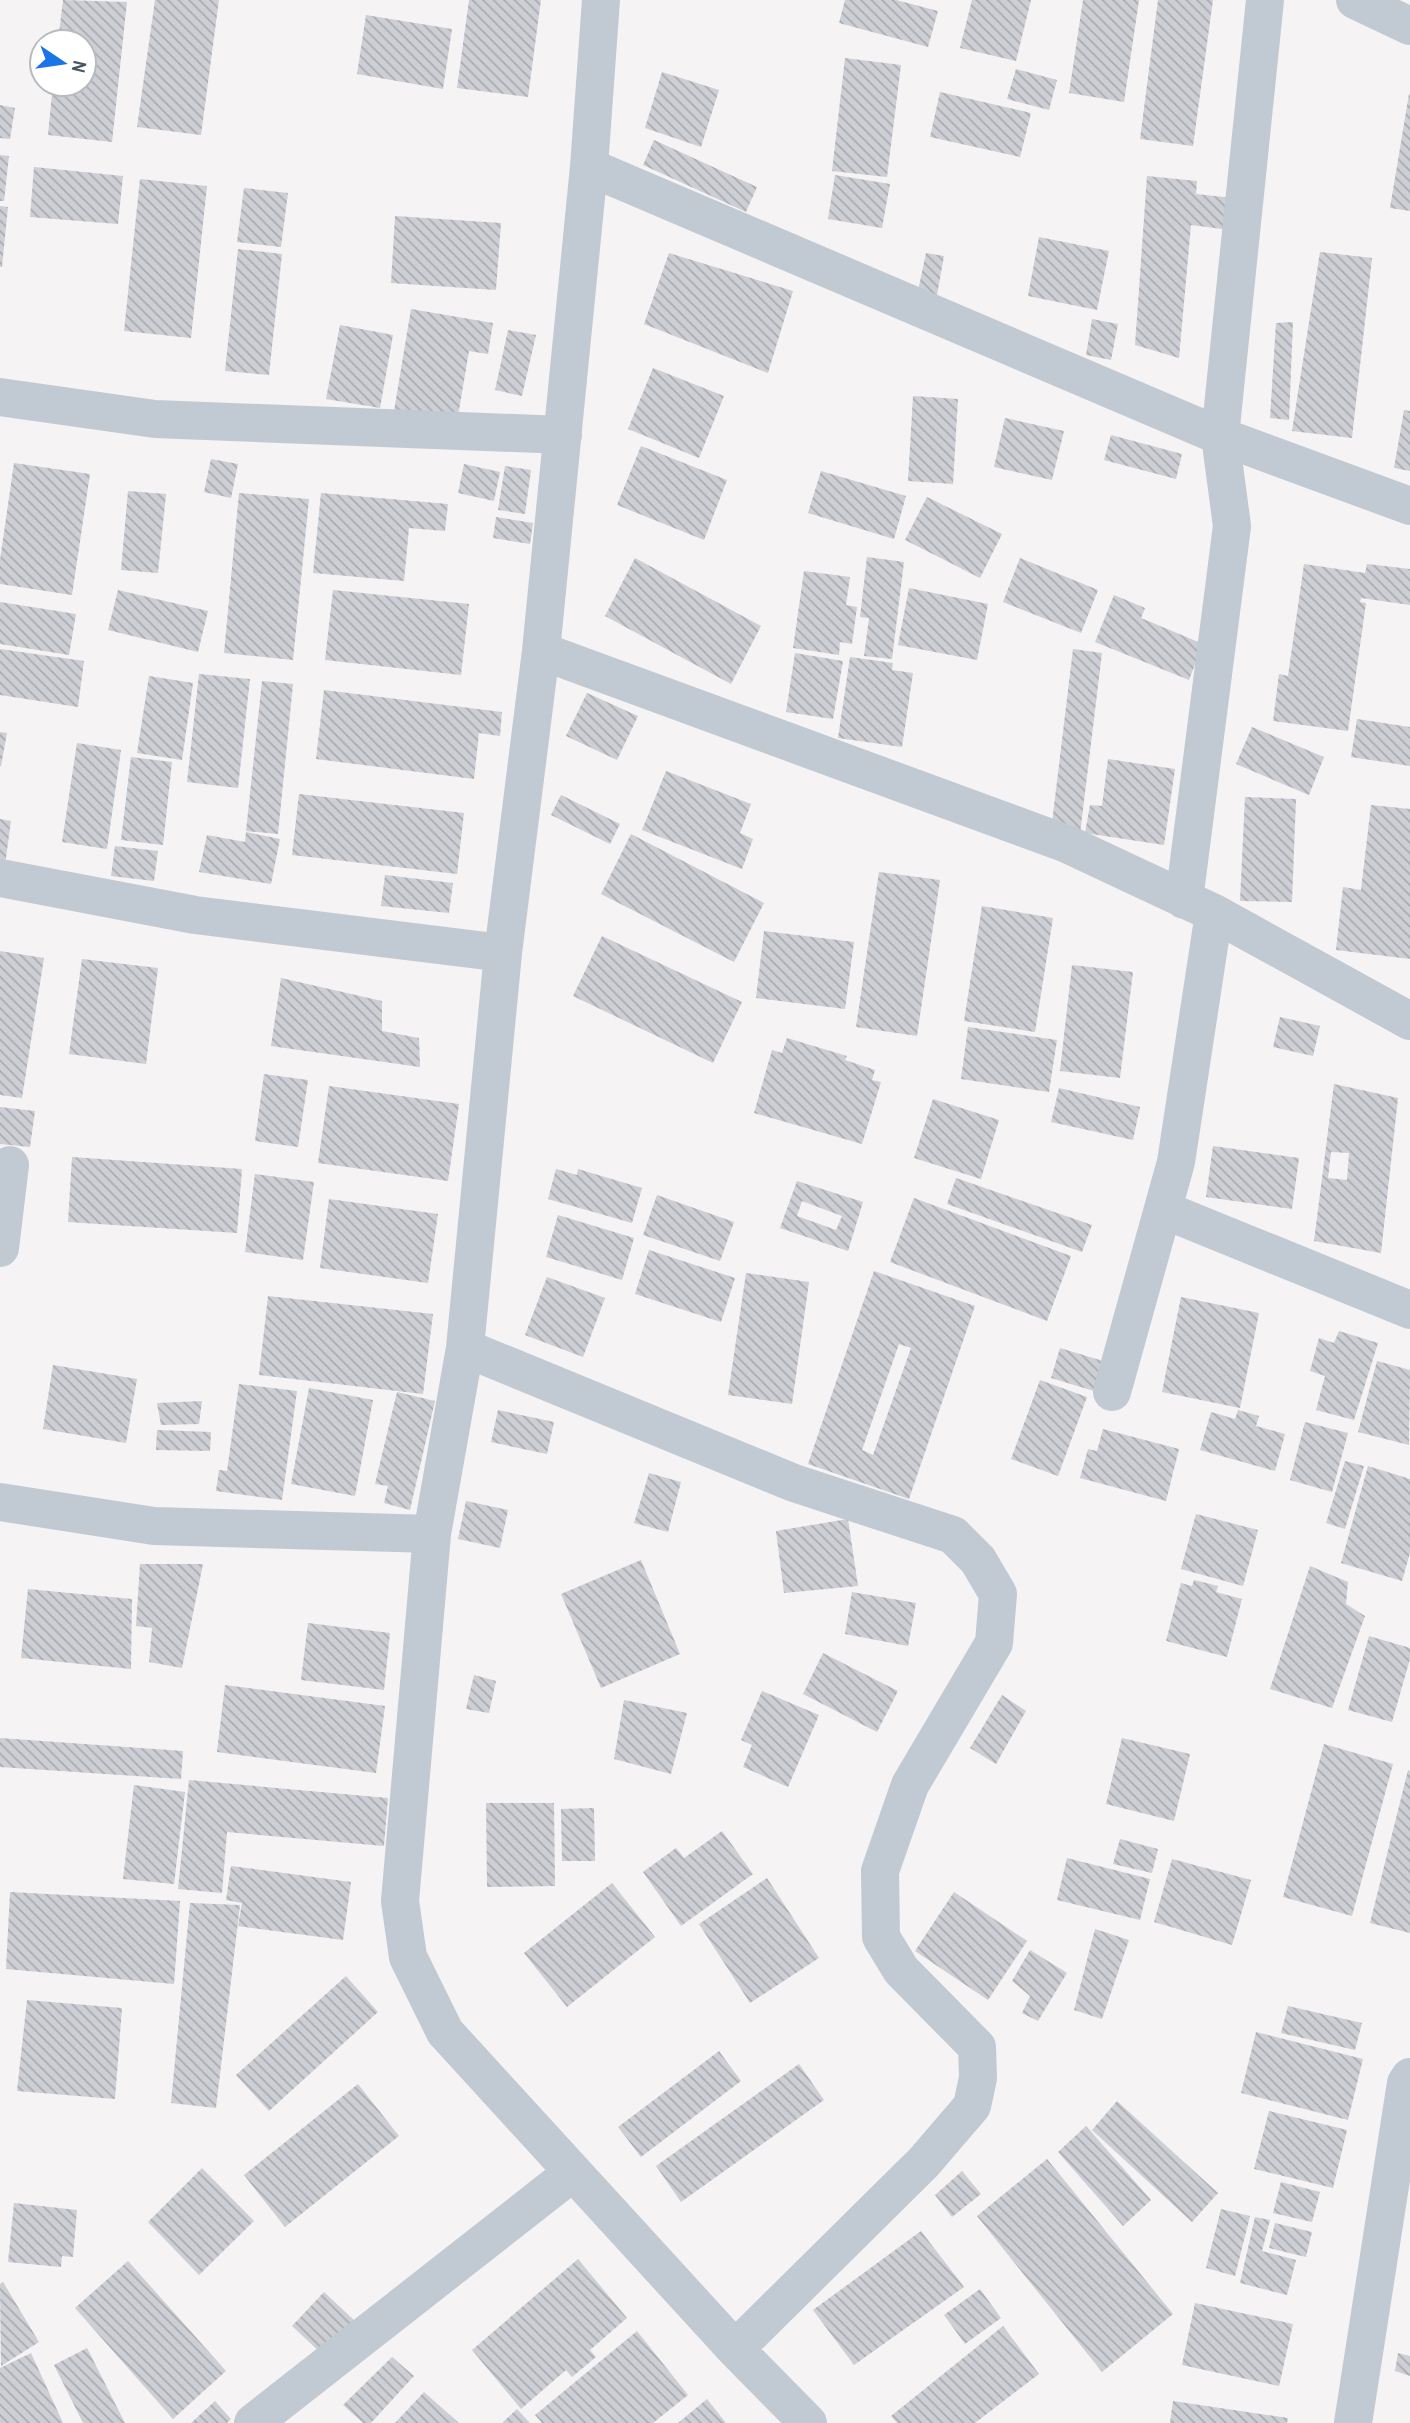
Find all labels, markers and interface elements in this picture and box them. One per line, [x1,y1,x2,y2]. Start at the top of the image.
north arrow [28,28,98,98]
text: N [66,58,93,75]

